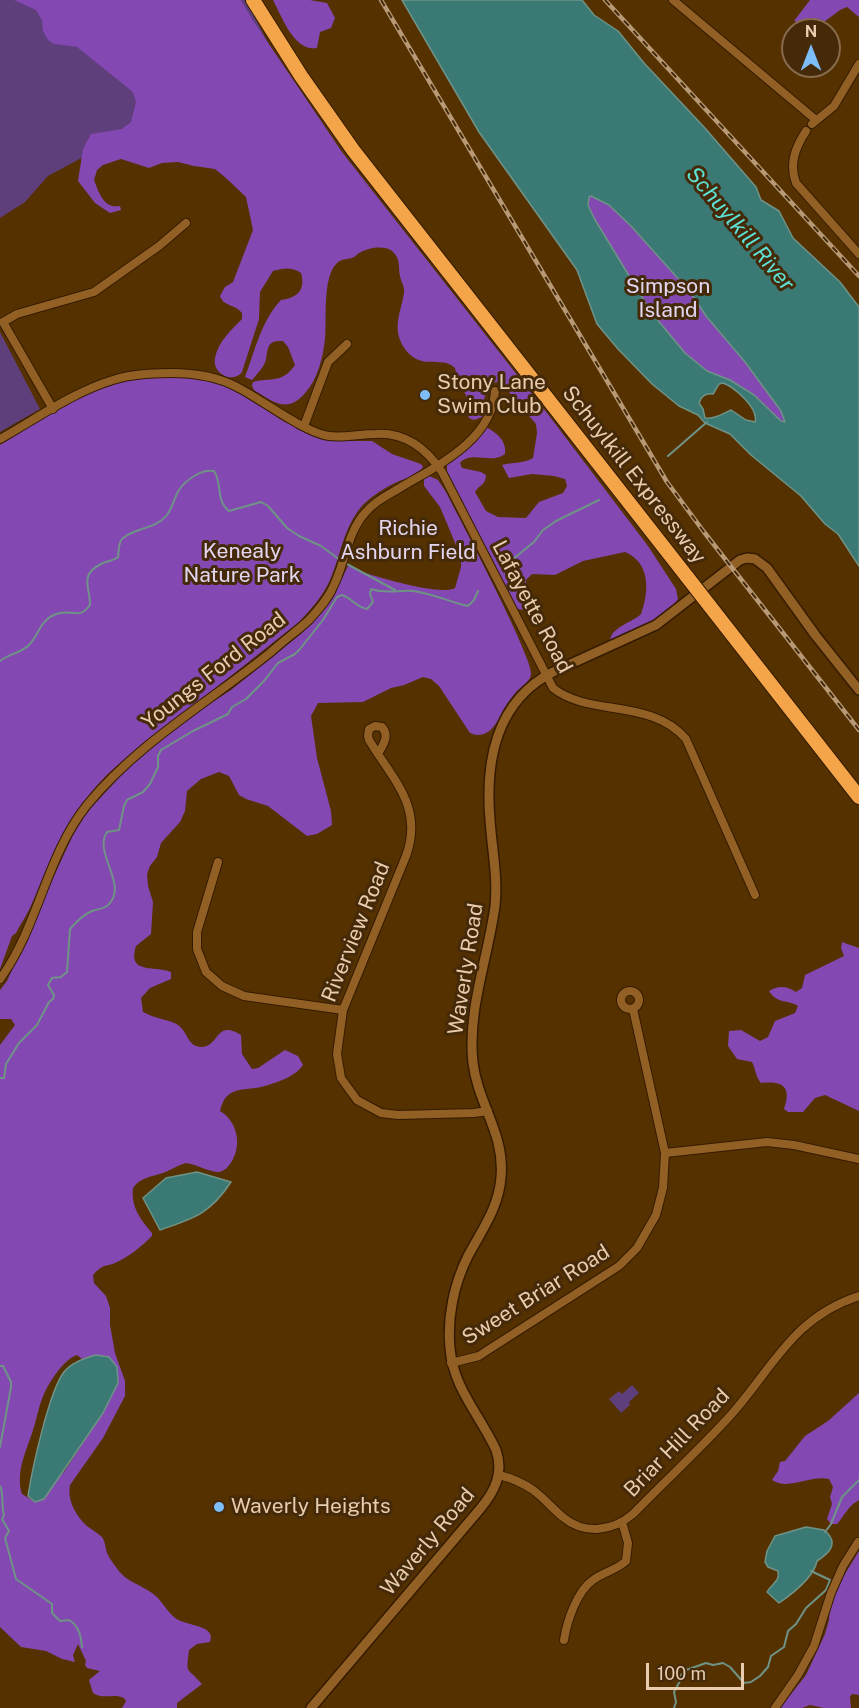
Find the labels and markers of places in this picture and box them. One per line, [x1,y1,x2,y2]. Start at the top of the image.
place label: Stony Lane Swim Club [437,370,546,420]
marker: Stony Lane Swim Club [418,388,432,402]
place label: Waverly Heights [231,1494,391,1520]
marker: Waverly Heights [212,1500,226,1514]

